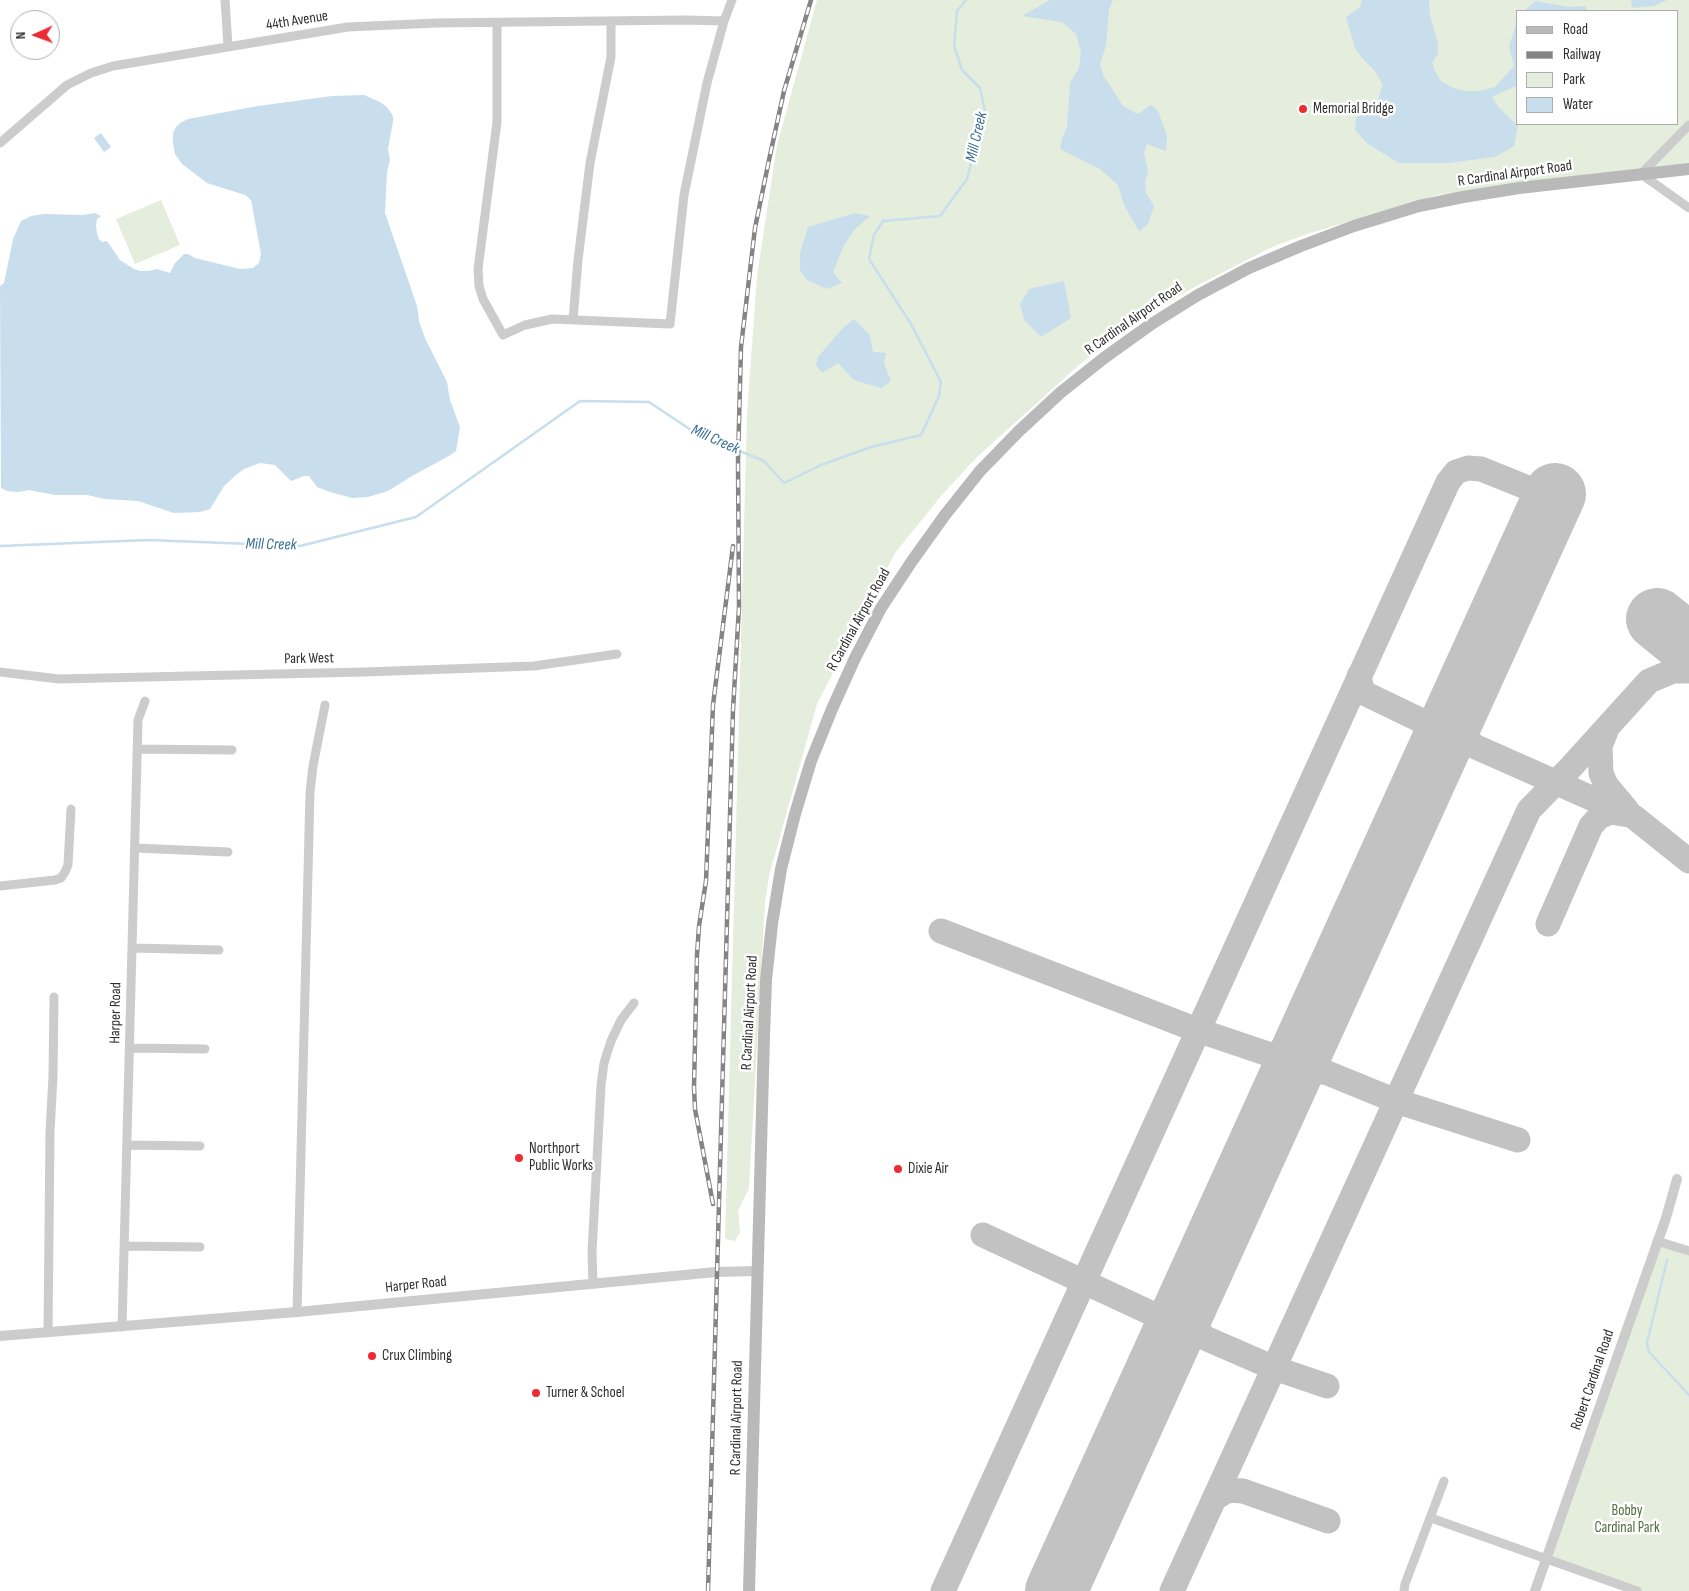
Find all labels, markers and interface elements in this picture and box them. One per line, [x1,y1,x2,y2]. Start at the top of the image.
street label: 44th Avenue [265,7,329,35]
north arrow [10,10,60,60]
legend [1516,10,1679,125]
text: Road [1563,20,1588,39]
text: N [12,31,29,40]
text: Railway [1563,45,1601,64]
text: Park [1563,70,1585,89]
text: Water [1563,95,1593,114]
place label: Memorial Bridge [1313,100,1394,118]
marker: Memorial Bridge [1297,103,1309,115]
water label: Mill Creek [962,110,992,164]
street label: R Cardinal Airport Road [1457,157,1573,191]
street label: R Cardinal Airport Road [1082,279,1186,359]
water label: Mill Creek [688,421,742,459]
water label: Mill Creek [245,535,297,555]
street label: R Cardinal Airport Road [823,565,895,675]
street label: Park West [284,650,334,668]
street label: R Cardinal Airport Road [738,955,762,1071]
street label: Harper Road [106,982,126,1044]
place label: Northport Public Works [529,1140,593,1175]
marker: Northport Public Works [513,1152,525,1164]
place label: Dixie Air [908,1160,949,1178]
marker: Dixie Air [892,1163,904,1175]
street label: Harper Road [384,1273,448,1297]
street label: Robert Cardinal Road [1567,1327,1619,1433]
place label: Crux Climbing [382,1347,452,1365]
marker: Crux Climbing [366,1350,378,1362]
street label: R Cardinal Airport Road [727,1360,747,1476]
place label: Turner & Schoel [546,1384,625,1402]
marker: Turner & Schoel [530,1387,542,1399]
park label: Bobby Cardinal Park [1594,1502,1660,1537]

